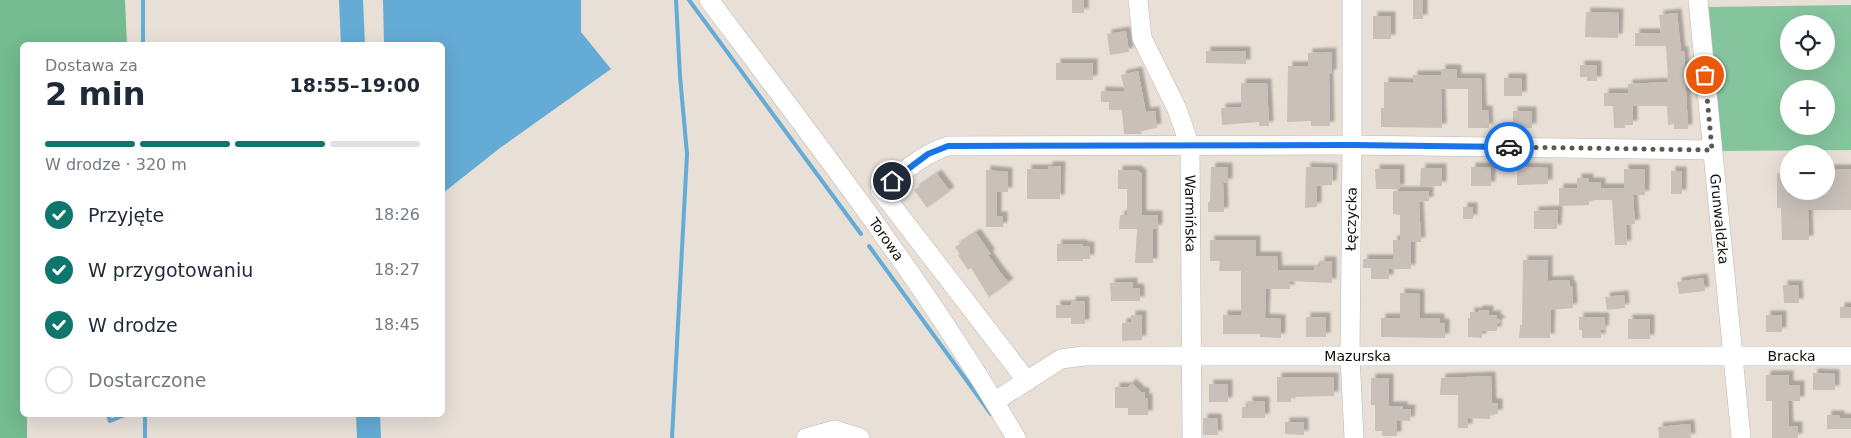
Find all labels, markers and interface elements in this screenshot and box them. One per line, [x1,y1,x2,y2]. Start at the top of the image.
map controls [1780,15,1835,200]
button: locate [1780,15,1835,70]
pin [1684,54,1726,96]
text: Dostawa za [45,56,138,75]
icon: bag [1691,61,1719,89]
text: 18:55–19:00 [290,74,420,96]
text: 2 min [45,75,146,113]
button: + [1780,80,1835,135]
courier [1484,122,1534,172]
icon: car [1495,133,1523,161]
button: − [1780,145,1835,200]
text: W drodze · 320 m [45,155,187,174]
pin [871,160,913,202]
icon: home [878,167,906,195]
street label: Grunwaldzka [1707,173,1732,265]
street label: Warmińska [1182,175,1199,252]
street label: Łęczycka [1342,187,1360,252]
icon: check [45,201,73,229]
text: Przyjęte [88,204,164,226]
text: 18:26 [374,205,420,224]
street label: Torowa [865,214,907,264]
icon: check [45,256,73,284]
text: W przygotowaniu [88,259,253,281]
text: 18:27 [374,260,420,279]
icon: check [45,311,73,339]
text: W drodze [88,314,178,336]
text: 18:45 [374,315,420,334]
street label: Mazurska [1324,348,1391,364]
street label: Bracka [1768,348,1816,364]
text: Dostarczone [88,369,206,391]

